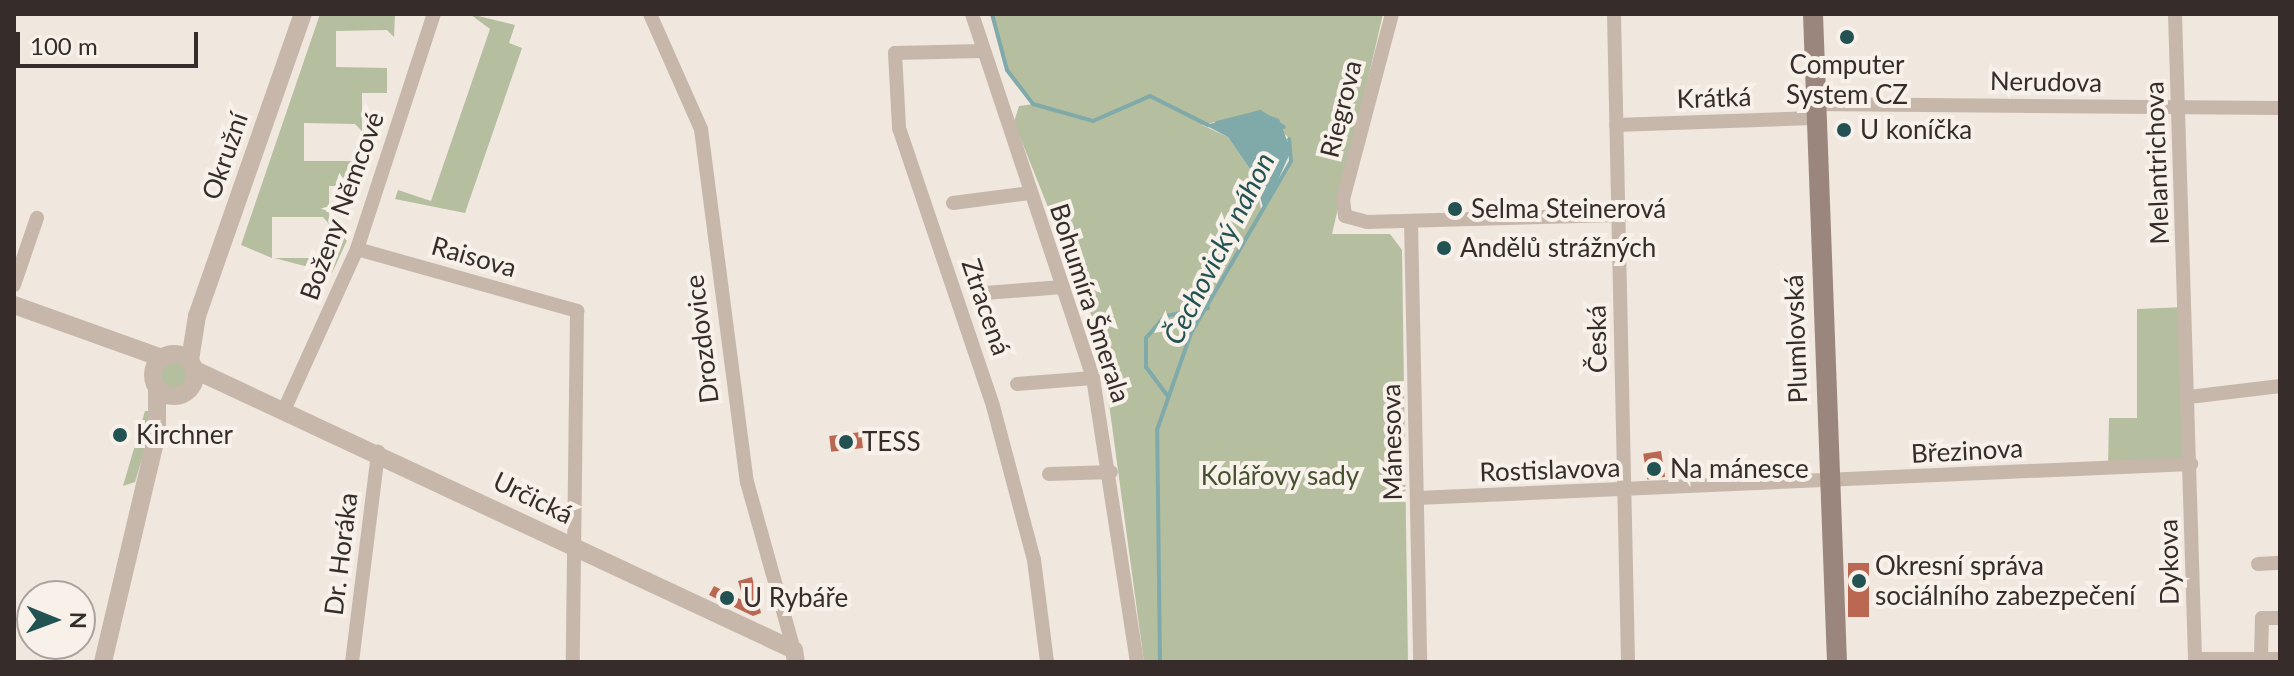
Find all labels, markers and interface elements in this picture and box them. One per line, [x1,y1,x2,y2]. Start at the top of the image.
scale bar [20,16,202,66]
marker: Computer System CZ [1838,28,1856,46]
text: 100 m [30,31,98,60]
place label: Computer System CZ [1786,49,1908,110]
street label: Riegrova [1314,57,1368,161]
street label: Nerudova [1990,65,2102,99]
street label: Krátká [1676,81,1752,115]
street label: Melantrichova [2139,81,2175,245]
street label: Boženy Němcové [293,107,391,305]
street label: Okružní [196,108,254,204]
place label: U koníčka [1860,114,1972,146]
marker: U koníčka [1835,121,1853,139]
water label: Čechovický náhon [1155,146,1281,350]
place label: Selma Steinerová [1471,193,1666,225]
street label: Bohumíra Šmerala [1043,200,1137,406]
marker: Selma Steinerová [1446,200,1464,218]
street label: Raisova [428,230,520,284]
place label: Andělů strážných [1460,232,1656,264]
marker: Andělů strážných [1435,239,1453,257]
street label: Ztracená [955,255,1017,359]
street label: Drozdovice [679,273,725,405]
street label: Plumlovská [1778,274,1814,404]
street label: Česká [1581,305,1613,373]
street label: Mánesova [1375,383,1409,501]
place label: Kirchner [136,419,233,451]
marker: Kirchner [111,426,129,444]
place label: TESS [862,426,921,458]
street label: Březinova [1910,432,2024,470]
marker: TESS [837,433,855,451]
street label: Rostislavova [1479,452,1621,488]
place label: Na mánesce [1670,453,1809,485]
park label: Kolářovy sady [1201,460,1359,492]
marker: Na mánesce [1645,460,1663,478]
street label: Určická [488,465,578,531]
street label: Dr. Horáka [318,491,364,617]
street label: Dykova [2153,519,2185,605]
place label: Okresní správa sociálního zabezpečení [1875,550,2135,612]
marker: Okresní správa sociálního zabezpečení [1850,572,1868,590]
north arrow [16,580,96,660]
place label: U Rybáře [743,582,848,614]
marker: U Rybáře [718,589,736,607]
text: N [65,612,92,629]

